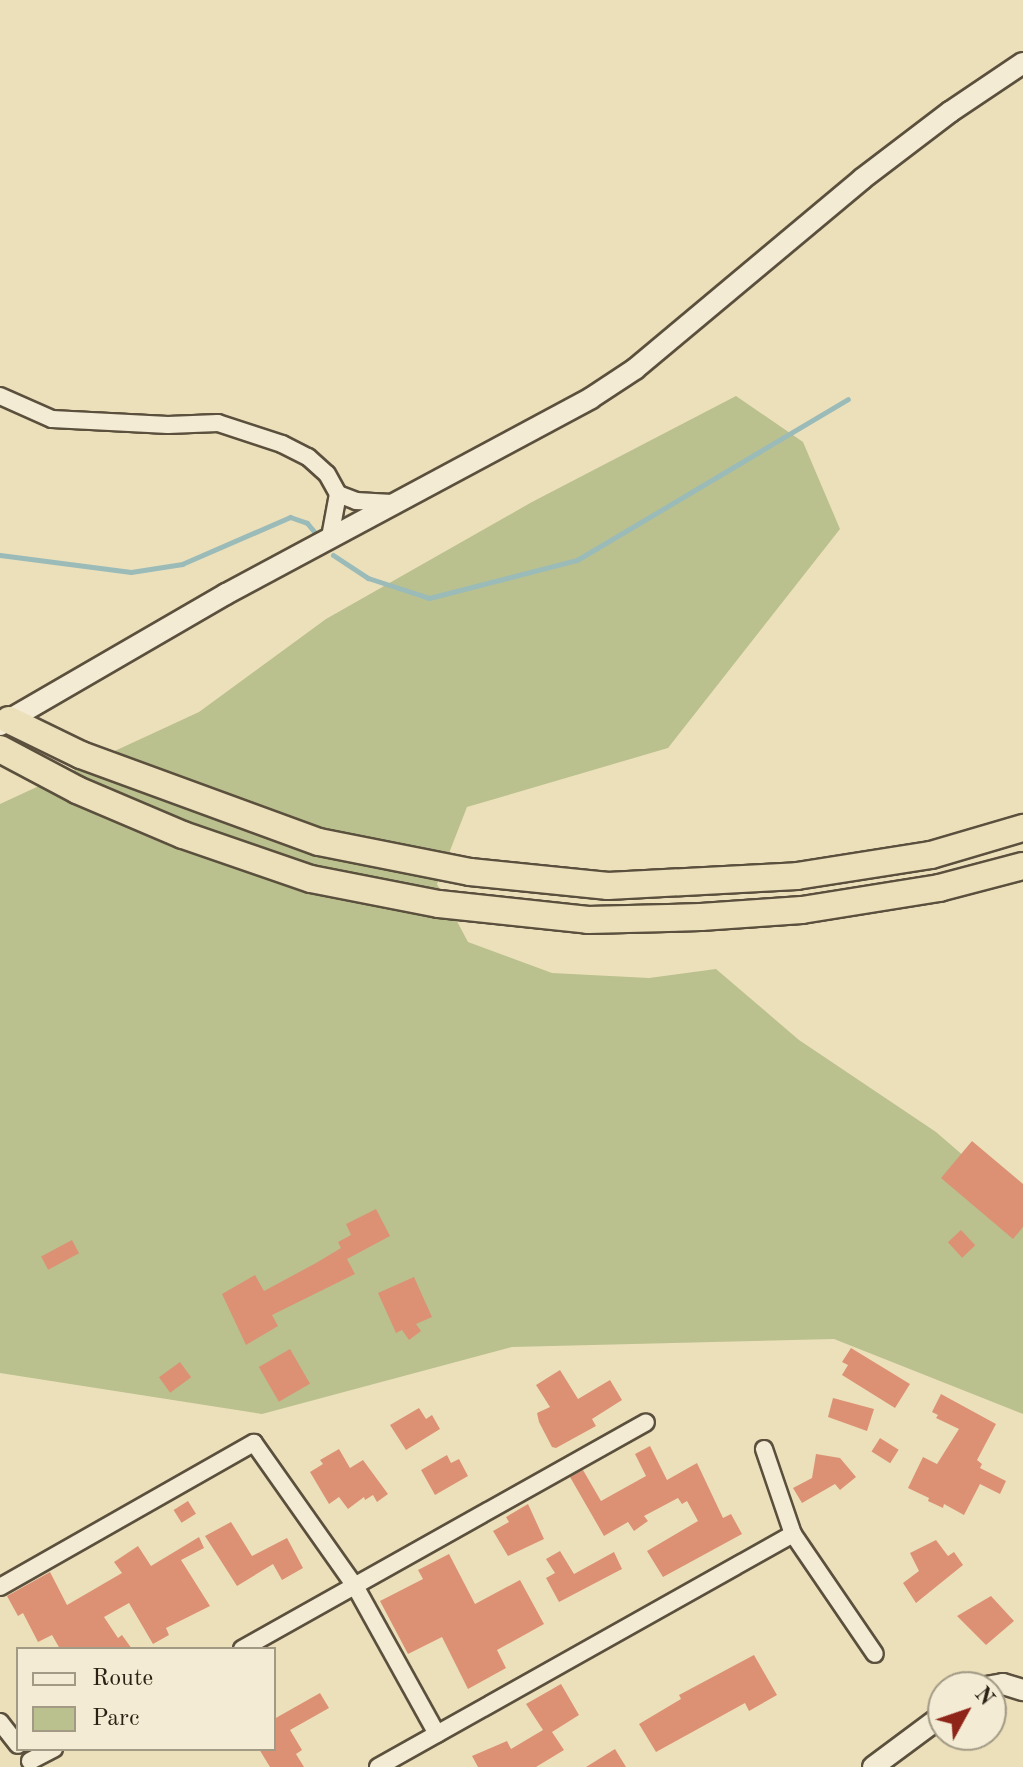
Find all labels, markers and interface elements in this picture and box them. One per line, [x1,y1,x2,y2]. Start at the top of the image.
legend [16,1647,276,1751]
text: Route [92,1667,153,1691]
north arrow [927,1671,1007,1751]
text: N [970,1683,998,1710]
text: Parc [92,1707,139,1731]

